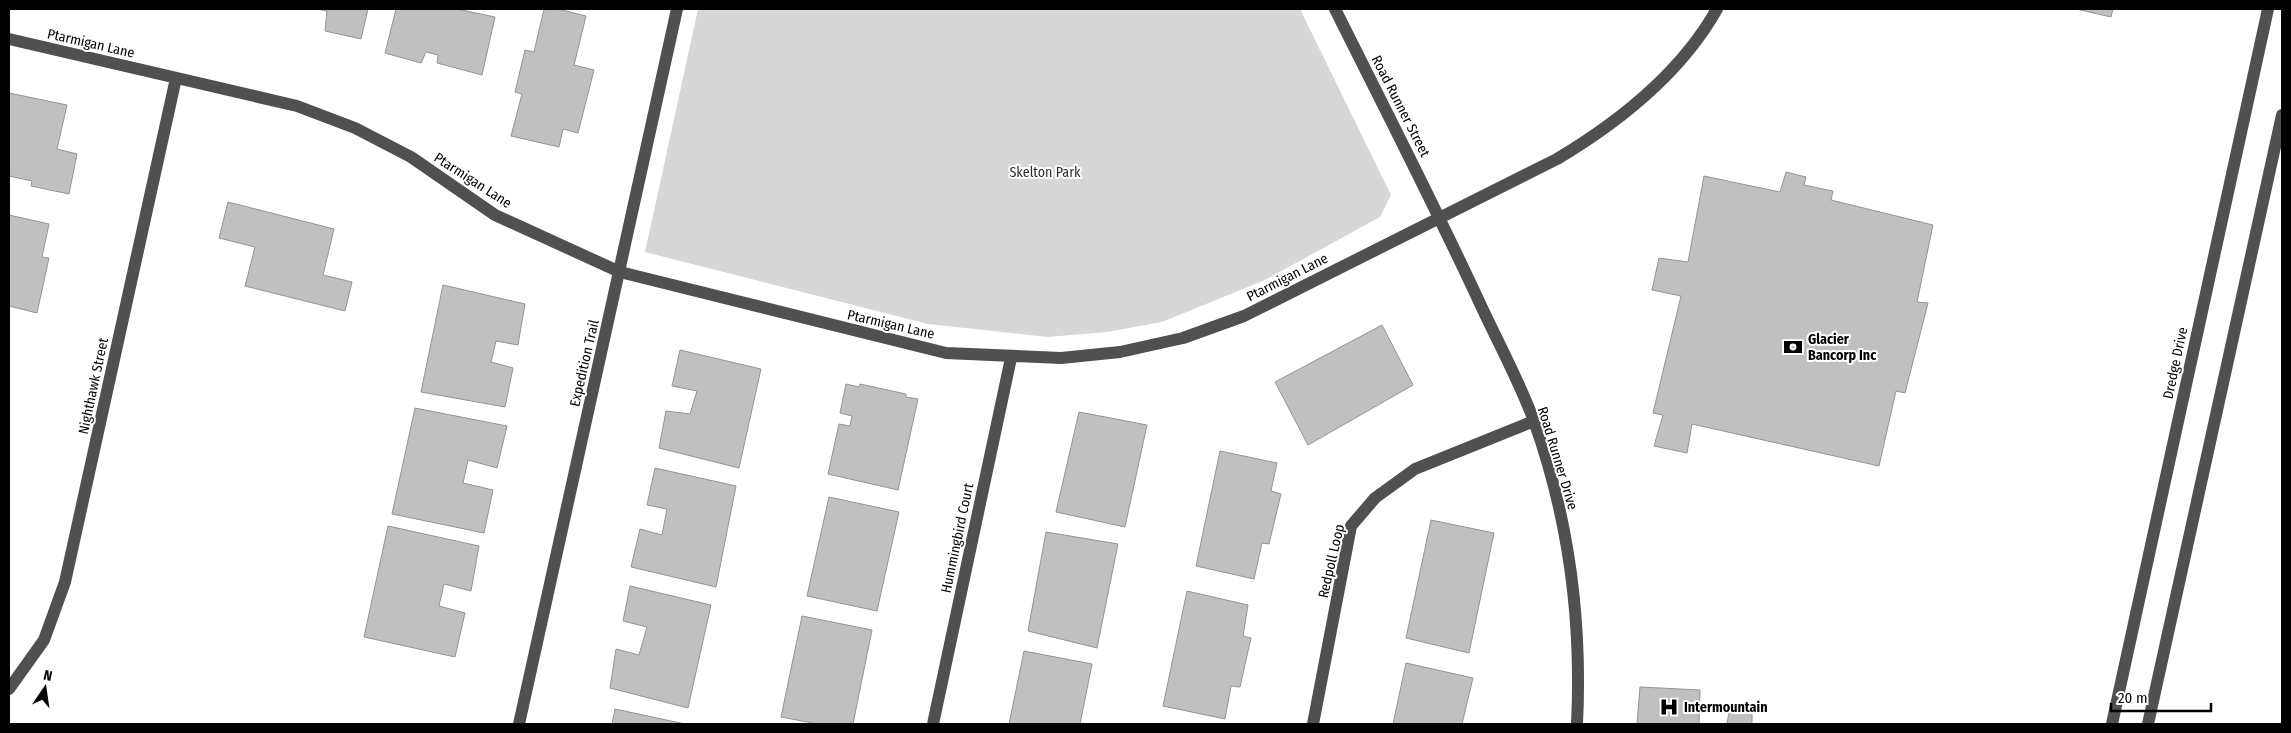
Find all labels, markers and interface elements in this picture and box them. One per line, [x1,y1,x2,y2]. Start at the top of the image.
street label: Ptarmigan Lane [46,25,136,62]
street label: Road Runner Street [1368,53,1434,160]
street label: Ptarmigan Lane [431,149,515,212]
park label: Skelton Park [1009,164,1081,181]
street label: Ptarmigan Lane [1244,250,1331,305]
street label: Ptarmigan Lane [846,306,936,343]
street label: Expedition Trail [566,318,603,408]
street label: Dredge Drive [2160,325,2191,401]
place label: Glacier Bancorp Inc [1808,331,1877,364]
street label: Nighthawk Street [75,336,112,436]
bank icon: Glacier Bancorp Inc [1782,336,1804,358]
street label: Road Runner Drive [1534,405,1581,512]
street label: Hummingbird Court [938,481,978,595]
street label: Redpoll Loop [1315,522,1348,600]
north arrow [20,663,70,713]
text: N [42,667,54,685]
scale bar [2111,680,2211,712]
text: 20 m [2118,689,2148,707]
hospital icon: Intermountain [1658,696,1680,718]
place label: Intermountain [1684,699,1767,716]

